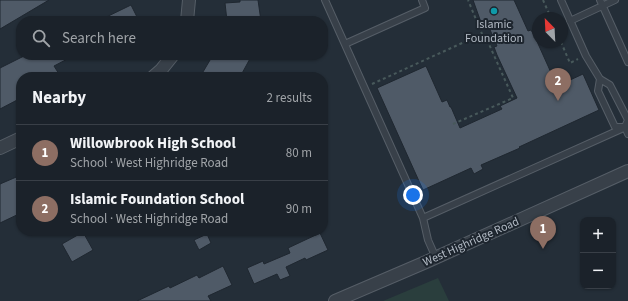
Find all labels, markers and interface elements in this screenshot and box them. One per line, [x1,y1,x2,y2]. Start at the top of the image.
marker: Islamic Foundation [489,6,499,16]
north arrow [532,12,568,48]
search box [16,16,328,60]
place label: Islamic Foundation [465,16,523,47]
icon: search [30,27,52,49]
text: Search here [62,28,136,49]
pin: 2 [545,68,571,101]
text: Nearby [32,86,86,110]
text: 2 results [267,89,312,107]
text: Willowbrook High School [70,133,236,154]
text: 1 [42,144,48,162]
text: 80 m [286,144,312,162]
text: School · West Highridge Road [70,154,228,172]
your location [403,185,423,205]
text: Islamic Foundation School [70,189,244,210]
text: 2 [42,200,48,218]
text: 90 m [286,200,312,218]
text: School · West Highridge Road [70,210,228,228]
street label: West Highridge Road [420,213,522,271]
pin: 1 [530,216,556,249]
map controls [580,217,616,289]
button: + [580,217,616,253]
button: − [580,253,616,289]

